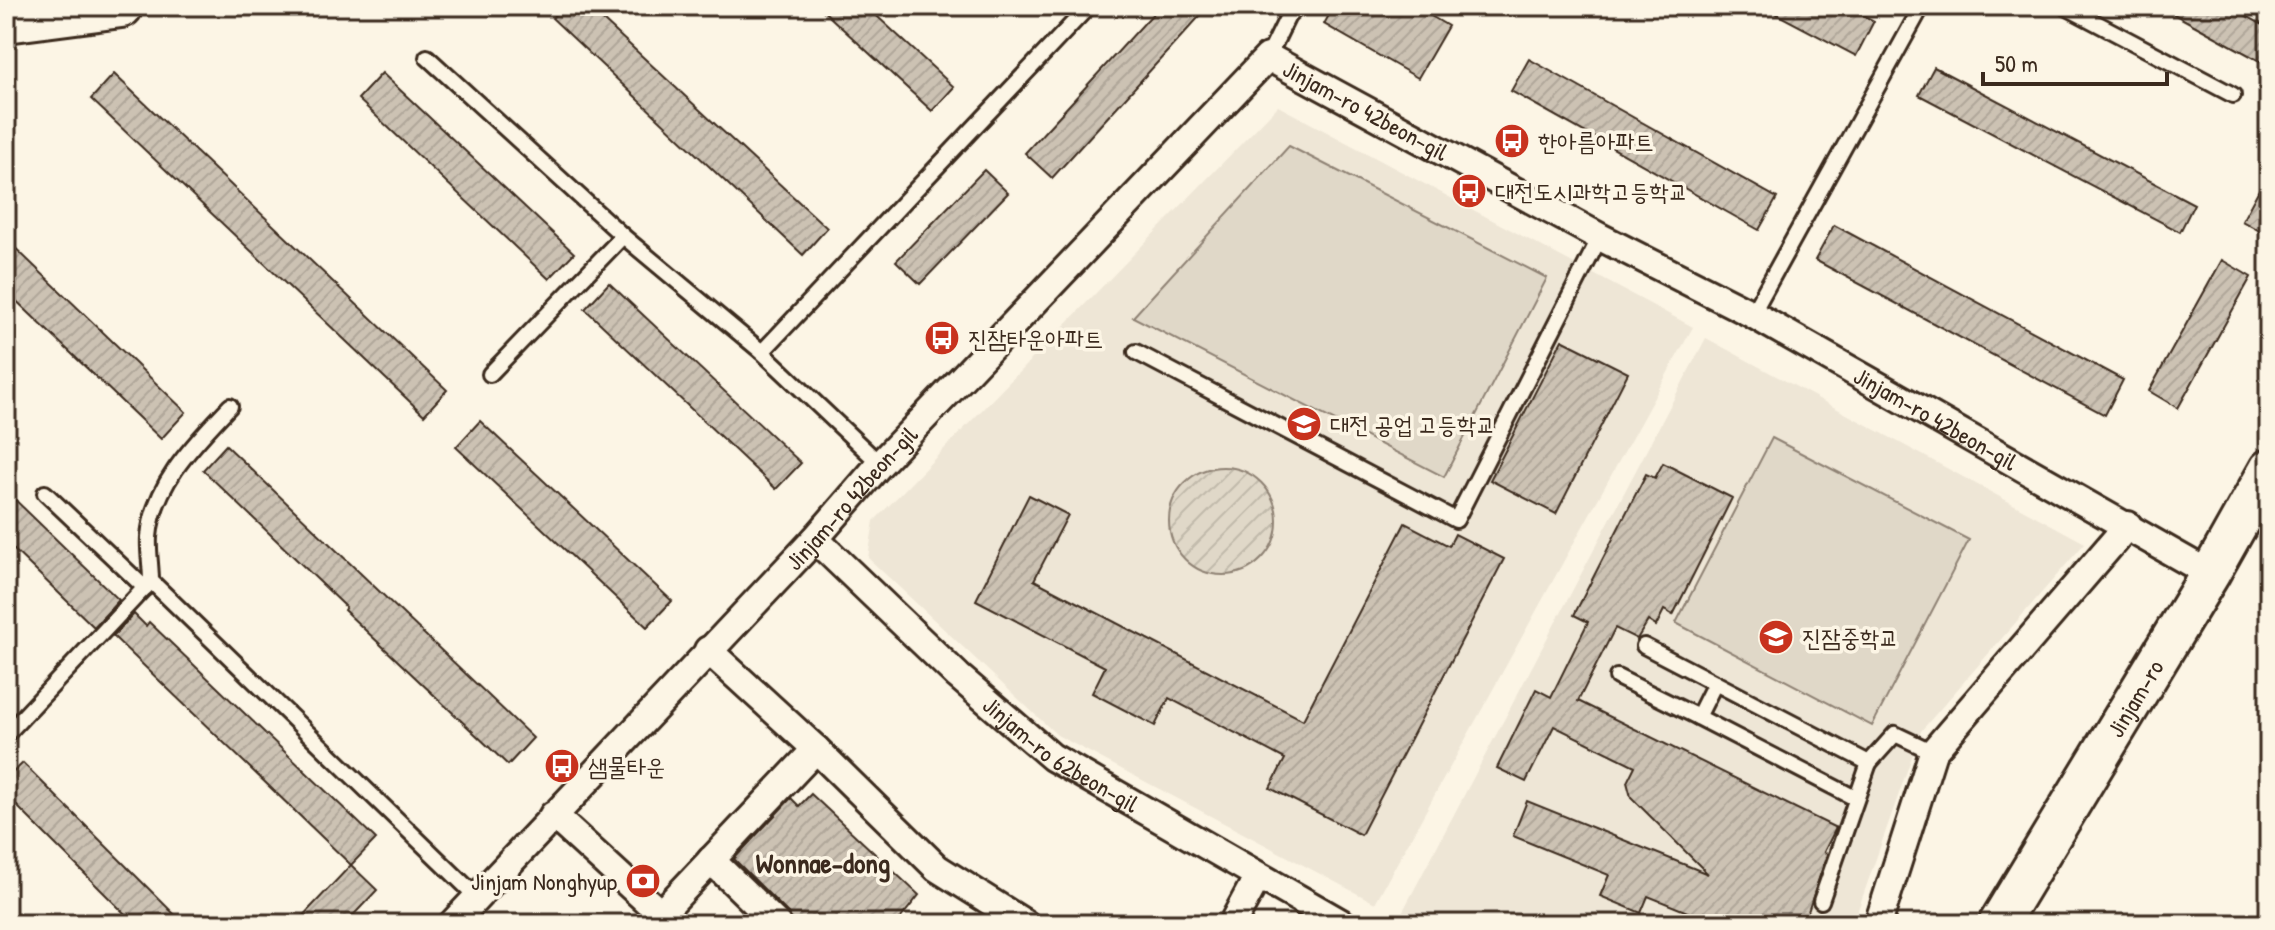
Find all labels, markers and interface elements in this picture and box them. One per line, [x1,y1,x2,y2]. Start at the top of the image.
scale bar [1983,36,2167,86]
text: 50 m [1995,47,2038,79]
street label: Jinjam-ro 42beon-gil [1278,52,1454,168]
bus stop icon: 한아름아파트 [1493,122,1531,160]
place label: 한아름아파트 [1538,125,1654,157]
bus stop icon: 대전도시과학고등학교 [1450,172,1488,210]
place label: 대전도시과학고등학교 [1495,175,1688,207]
bus stop icon: 진잠타운아파트 [923,319,961,357]
place label: 진잠타운아파트 [968,322,1103,354]
street label: Jinjam-ro 42beon-gil [1848,359,2024,478]
school or university icon: 대전 공업 고등학교 [1285,405,1323,443]
place label: 대전 공업 고등학교 [1330,408,1496,440]
street label: Jinjam-ro 42beon-gil [778,418,925,577]
school or university icon: 진잠중학교 [1757,618,1795,656]
place label: 진잠중학교 [1802,621,1899,653]
street label: Jinjam-ro [2099,653,2171,743]
street label: Jinjam-ro 62beon-gil [976,689,1145,820]
bus stop icon: 샘물타운 [543,747,581,785]
place label: 샘물타운 [588,750,665,782]
district label: Wonnae-dong [756,844,890,883]
bank icon: Jinjam Nonghyup [624,862,662,900]
place label: Jinjam Nonghyup [471,865,617,897]

